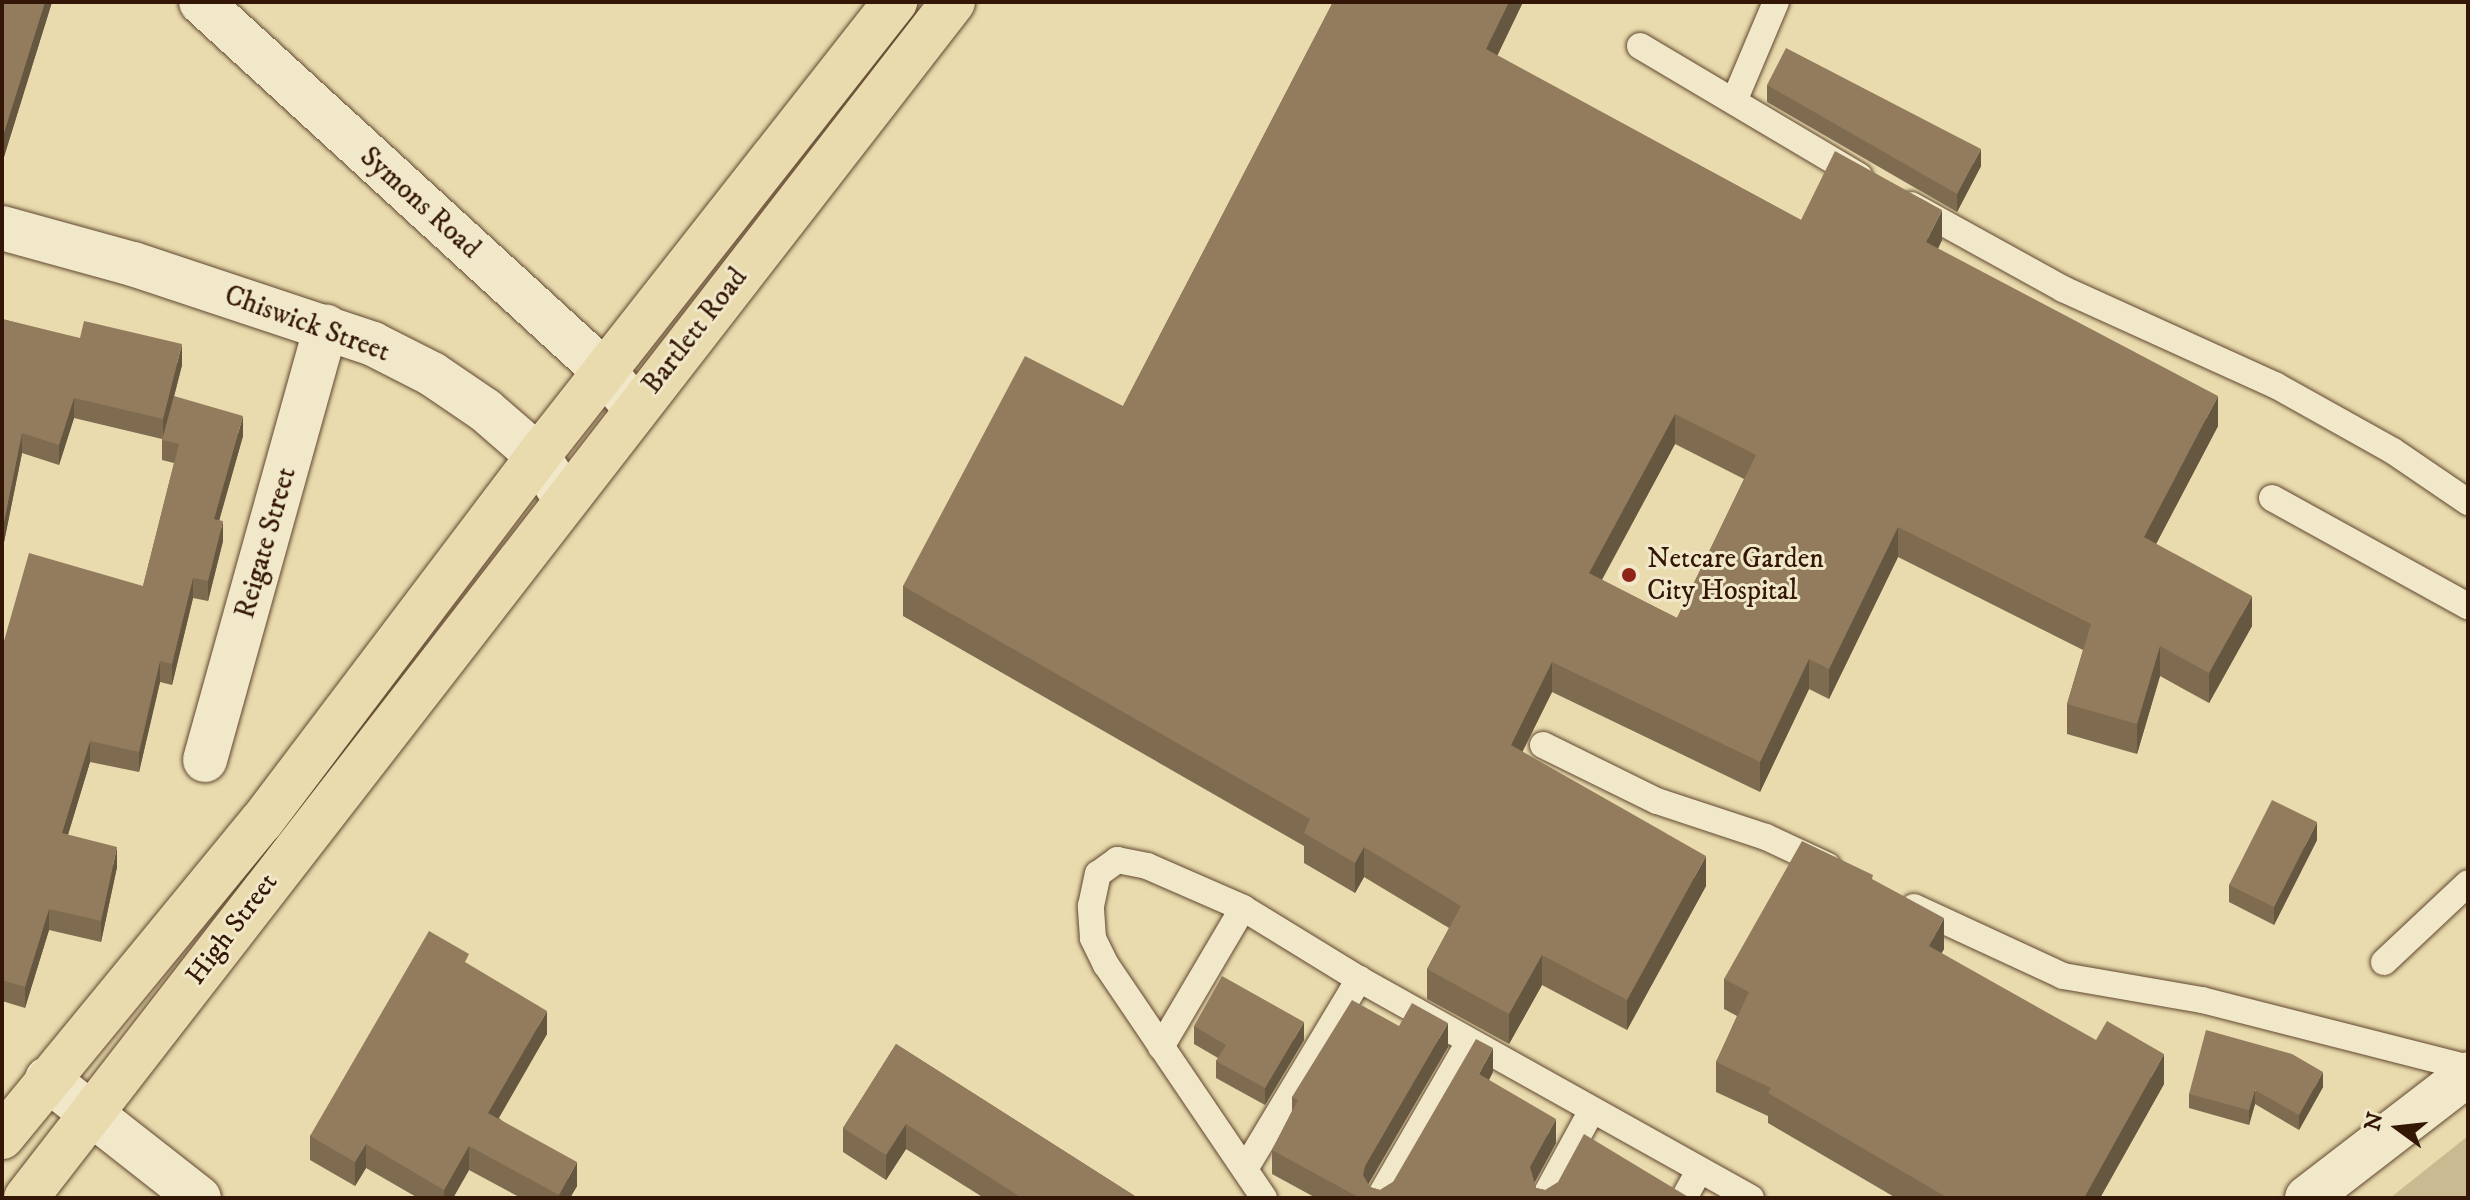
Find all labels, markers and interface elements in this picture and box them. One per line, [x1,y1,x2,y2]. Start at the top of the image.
street label: Symons Road [353,140,487,266]
street label: Bartlett Road [635,261,755,401]
street label: Chiswick Street [220,279,394,369]
street label: Reigate Street [228,464,304,622]
place label: Netcare Garden City Hospital [1647,542,1824,608]
marker: Netcare Garden City Hospital [1618,564,1640,586]
street label: High Street [179,866,285,992]
north arrow [2358,1088,2438,1168]
text: N [2359,1109,2390,1134]

